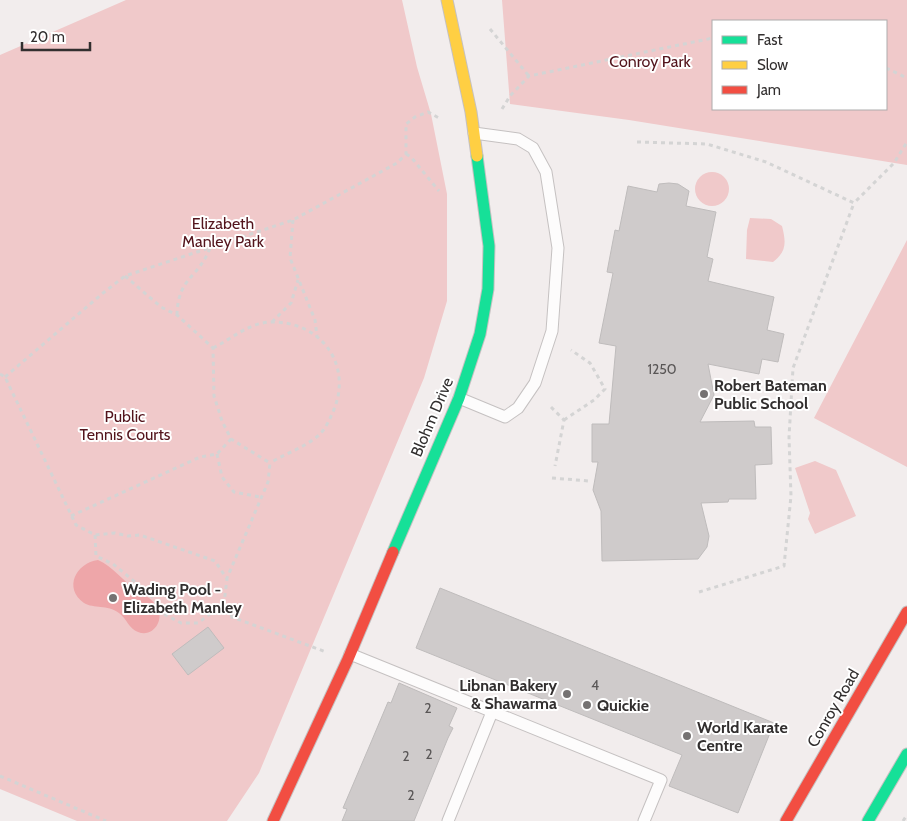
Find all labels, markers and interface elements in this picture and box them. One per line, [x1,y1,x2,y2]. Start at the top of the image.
scale bar [22,20,90,52]
legend [712,20,887,110]
text: 20 m [30,28,65,46]
text: Fast [757,31,782,49]
park label: Conroy Park [609,52,692,71]
text: Slow [757,56,788,74]
text: Jam [756,81,781,99]
park label: Elizabeth Manley Park [182,214,265,251]
house number: 1250 [647,360,677,378]
street label: Blohm Drive [407,375,457,459]
place label: Robert Bateman Public School [714,376,827,413]
marker: Robert Bateman Public School [698,388,710,400]
park label: Public Tennis Courts [80,407,171,444]
place label: Wading Pool - Elizabeth Manley [123,580,242,617]
marker: Wading Pool - Elizabeth Manley [107,592,119,604]
street label: Conroy Road [803,665,863,751]
place label: Libnan Bakery & Shawarma [459,676,557,713]
house number: 4 [591,676,599,694]
marker: Libnan Bakery & Shawarma [561,688,573,700]
place label: Quickie [597,696,649,715]
house number: 2 [424,699,432,717]
marker: Quickie [581,699,593,711]
place label: World Karate Centre [697,718,788,755]
marker: World Karate Centre [681,730,693,742]
house number: 2 [425,745,433,763]
house number: 2 [402,747,410,765]
house number: 2 [407,786,415,804]

